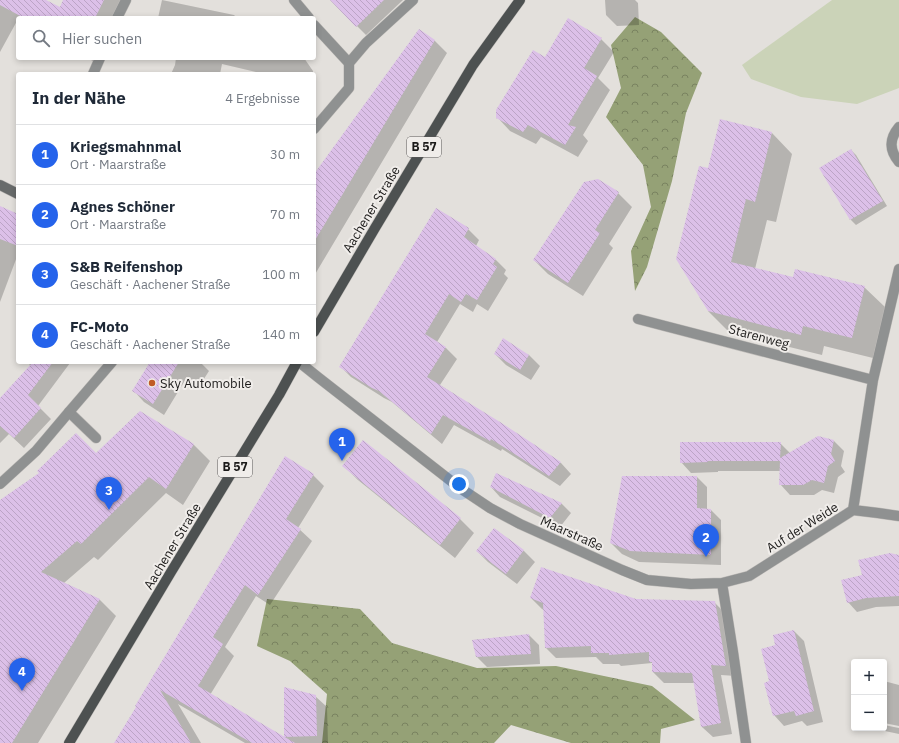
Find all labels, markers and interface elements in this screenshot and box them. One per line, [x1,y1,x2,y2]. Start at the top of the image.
search box [16,16,316,60]
icon: search [30,27,52,49]
text: Hier suchen [62,29,142,48]
text: In der Nähe [32,87,126,109]
text: 4 Ergebnisse [225,90,300,107]
text: Kriegsmahnmal [70,137,181,156]
road number: B 57 [407,137,441,157]
text: 1 [41,146,49,163]
text: 30 m [270,146,300,163]
text: Ort · Maarstraße [70,156,166,173]
street label: Aachener Straße [339,163,404,256]
text: Agnes Schöner [70,197,175,216]
text: 2 [41,206,49,223]
text: 70 m [270,206,300,223]
text: Ort · Maarstraße [70,216,166,233]
text: S&B Reifenshop [70,257,183,276]
text: 3 [41,266,49,283]
text: 100 m [262,266,300,283]
text: Geschäft · Aachener Straße [70,276,231,293]
text: FC-Moto [70,317,129,336]
street label: Starenweg [727,320,791,353]
text: 4 [41,326,49,343]
text: 140 m [262,326,300,343]
text: Geschäft · Aachener Straße [70,336,231,353]
place label: Sky Automobile [160,375,252,392]
marker: Sky Automobile [147,378,157,388]
pin: 1 [329,428,355,461]
road number: B 57 [218,457,252,477]
your location [449,474,469,494]
pin: 3 [96,477,122,510]
street label: Auf der Weide [763,498,842,556]
street label: Aachener Straße [140,500,205,593]
street label: Maarstraße [538,512,606,555]
pin: 2 [693,524,719,557]
pin: 4 [9,658,35,691]
map controls [851,659,887,731]
button: + [851,659,887,695]
button: − [851,695,887,731]

